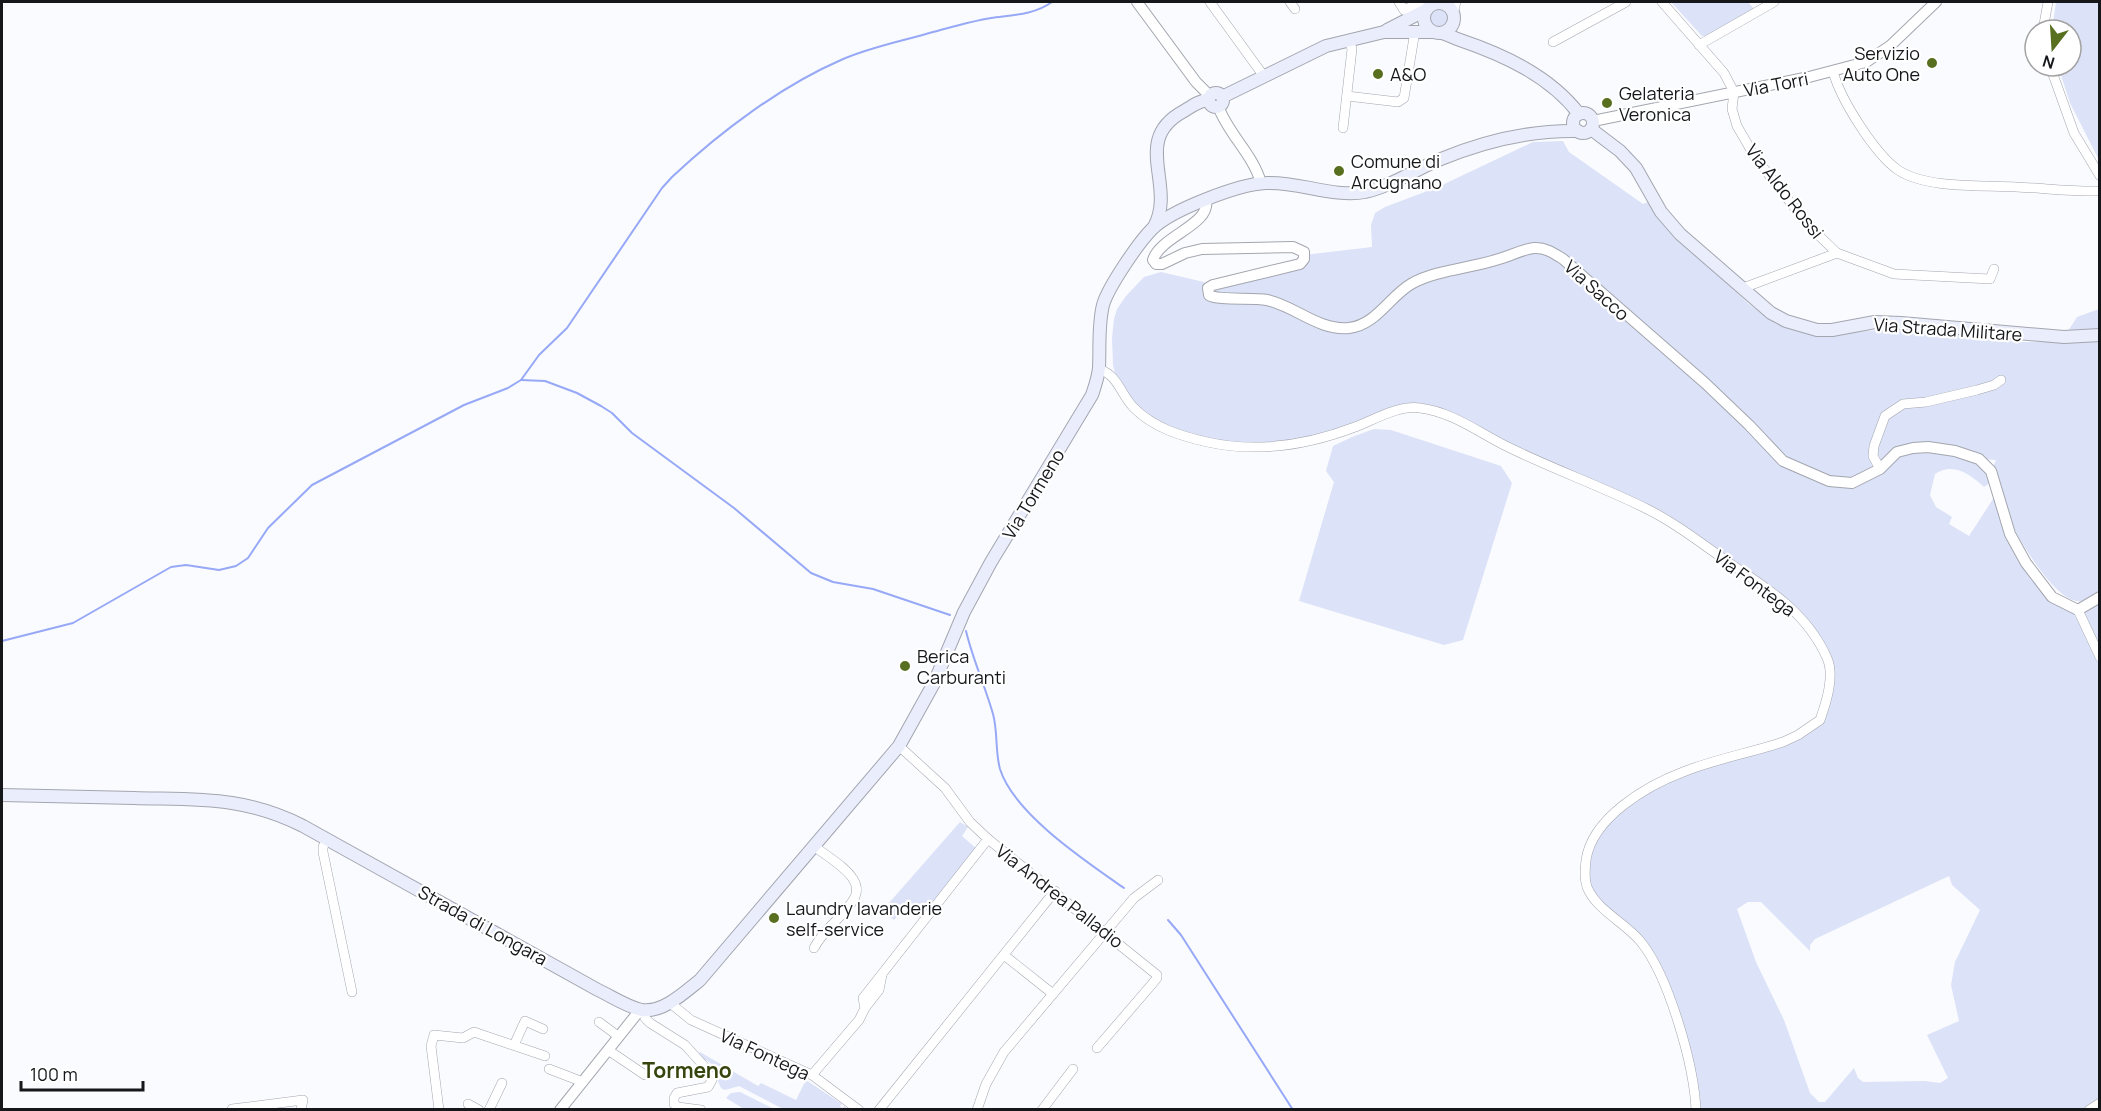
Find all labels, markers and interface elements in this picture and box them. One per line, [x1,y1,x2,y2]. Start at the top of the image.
north arrow [2023,18,2083,78]
place label: Servizio Auto One [1843,41,1920,86]
text: N [2040,50,2057,75]
marker: Servizio Auto One [1925,56,1939,70]
place label: A&O [1390,62,1426,86]
street label: Via Torri [1742,66,1810,102]
marker: A&O [1371,67,1385,81]
place label: Gelateria Veronica [1619,81,1694,126]
marker: Gelateria Veronica [1600,96,1614,110]
street label: Via Aldo Rossi [1740,139,1830,243]
place label: Comune di Arcugnano [1351,149,1442,194]
marker: Comune di Arcugnano [1332,164,1346,178]
street label: Via Sacco [1559,255,1635,325]
street label: Via Strada Militare [1873,312,2023,346]
street label: Via Tormeno [997,444,1069,544]
street label: Via Fontega [1709,544,1801,622]
place label: Berica Carburanti [917,644,1006,689]
marker: Berica Carburanti [898,659,912,673]
street label: Via Andrea Palladio [991,839,1129,953]
street label: Strada di Longara [414,879,552,971]
place label: Laundry lavanderie self-service [786,896,942,941]
marker: Laundry lavanderie self-service [767,911,781,925]
street label: Via Fontega [716,1023,814,1085]
scale bar [21,1054,142,1092]
district label: Tormeno [642,1056,732,1084]
text: 100 m [30,1062,78,1086]

